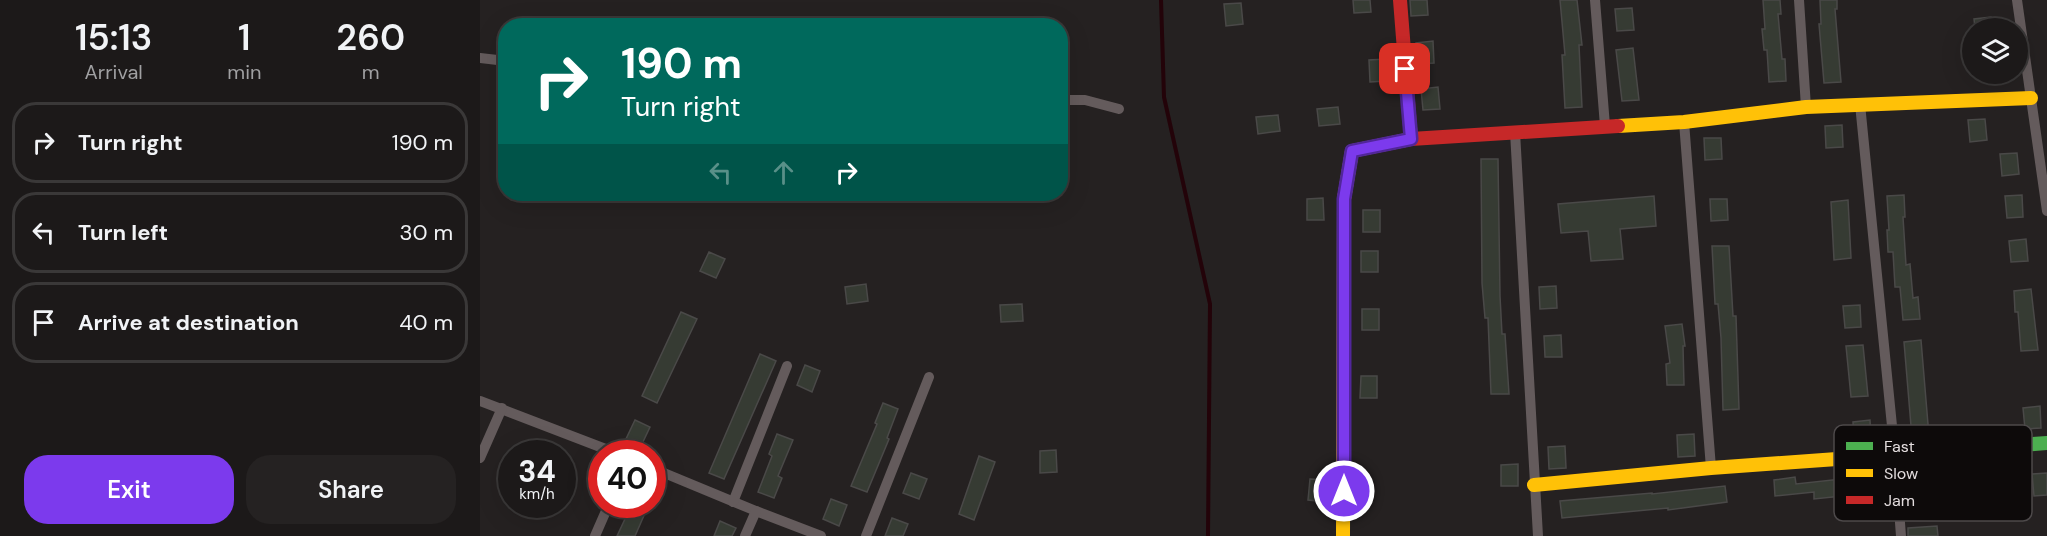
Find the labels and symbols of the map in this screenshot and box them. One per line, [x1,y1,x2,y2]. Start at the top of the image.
pin [1379,43,1430,94]
legend [1834,425,2032,521]
text: Fast [1884,436,1915,457]
speed limit sign: 40 [588,440,666,518]
position arrow [1312,459,1376,523]
text: Slow [1884,463,1918,484]
text: Jam [1884,490,1915,511]

